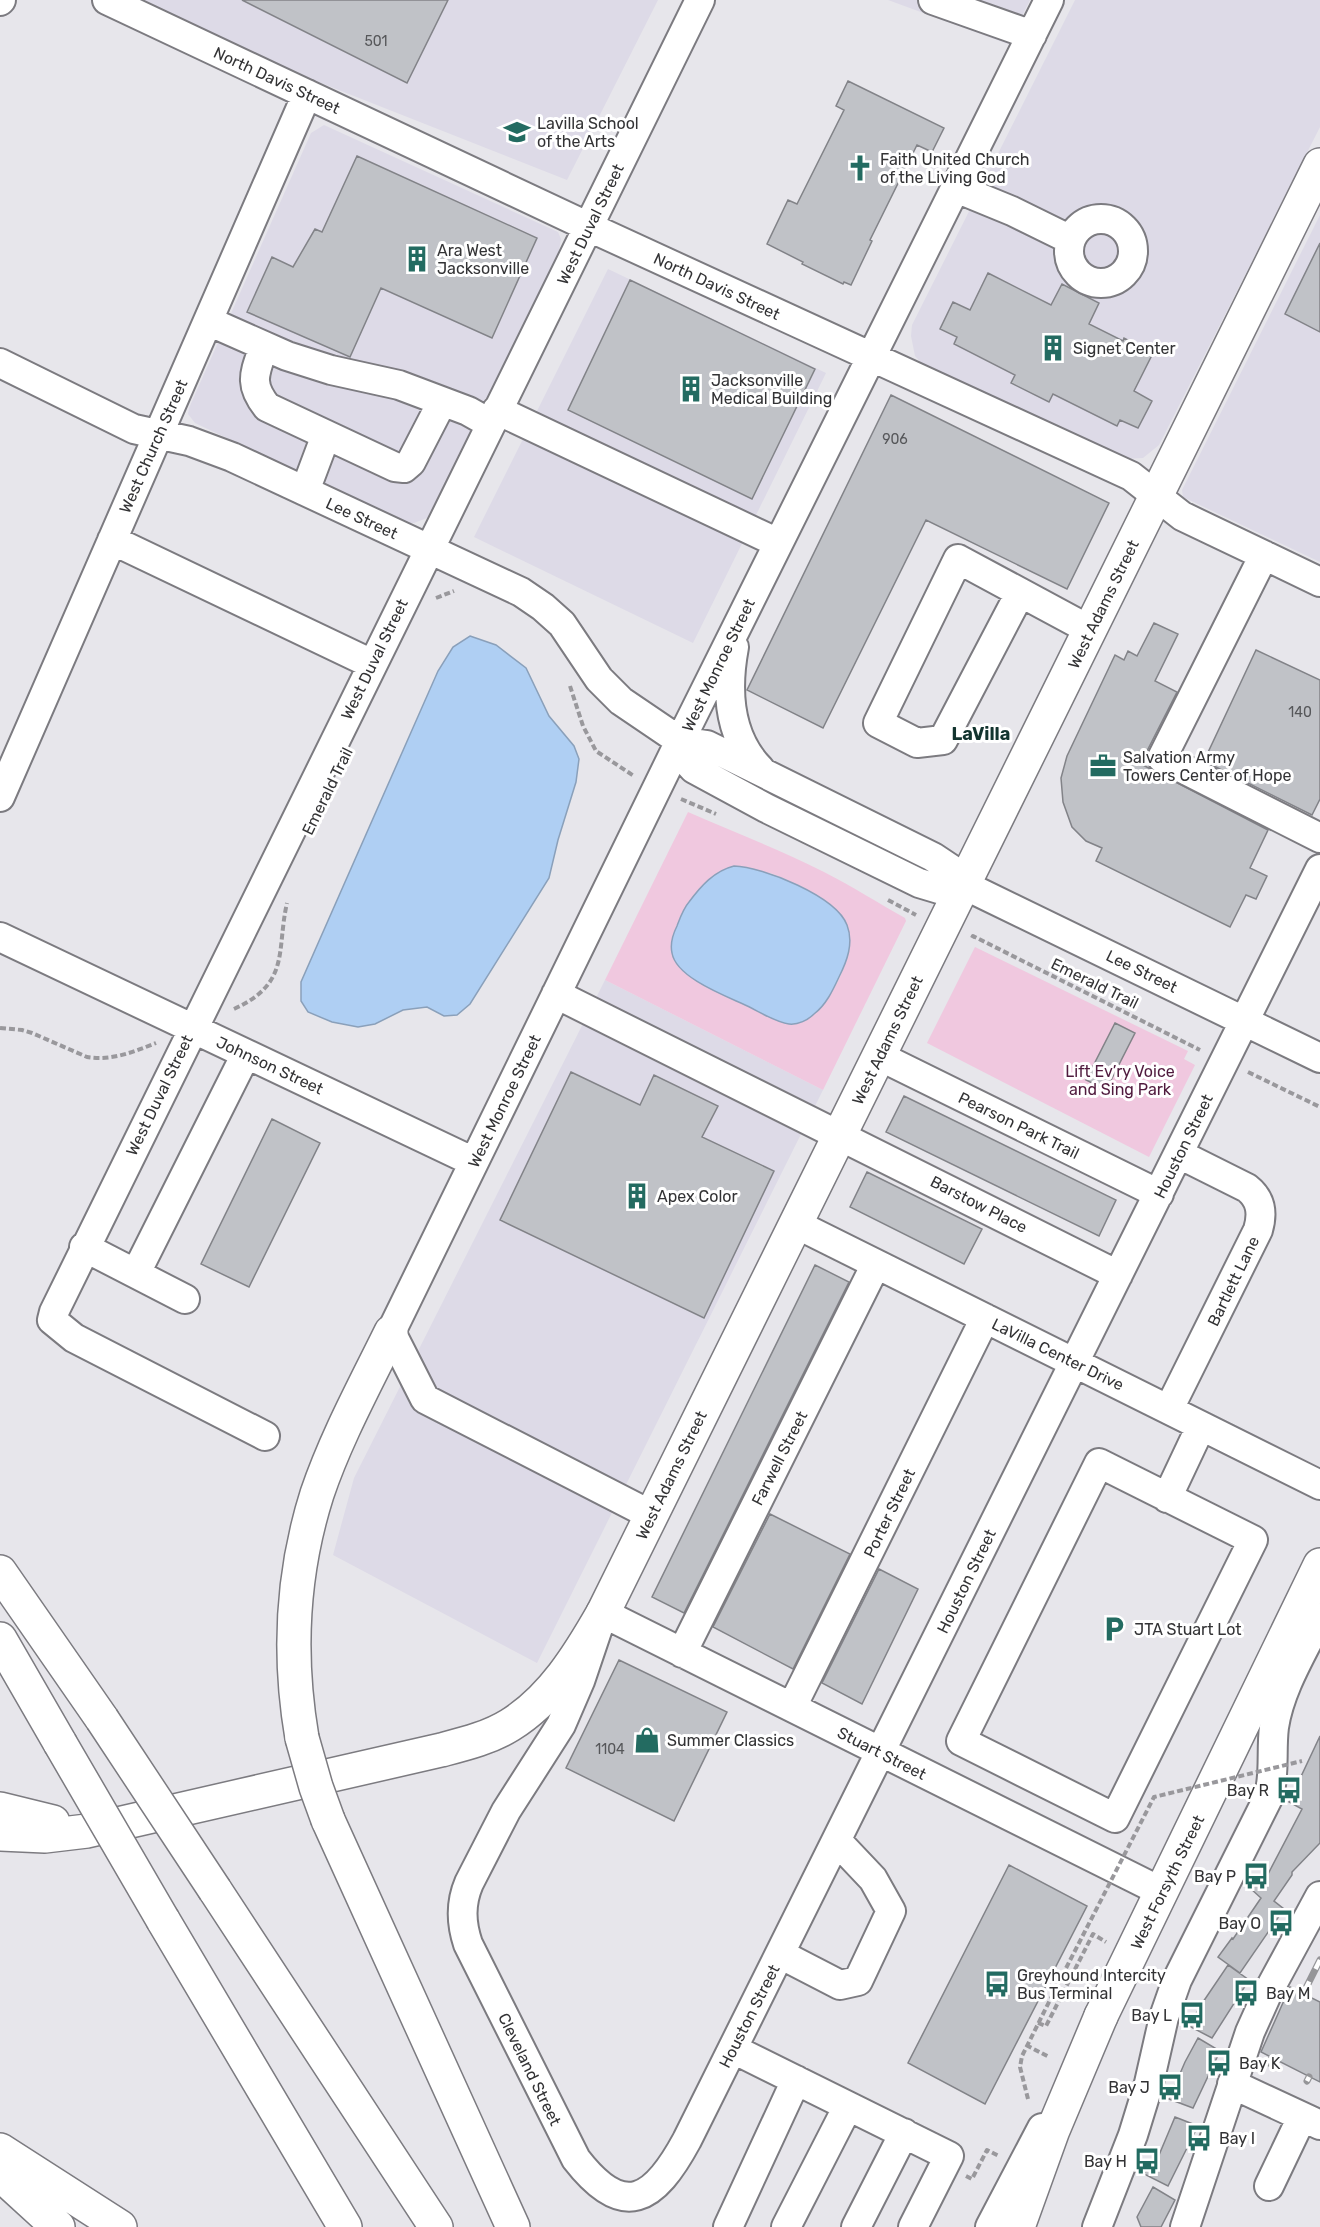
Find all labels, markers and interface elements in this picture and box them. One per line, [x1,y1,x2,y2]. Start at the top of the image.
house number: 501 [364,33,388,50]
street label: North Davis Street [211,43,343,118]
place label: Lavilla School of the Arts [537,114,639,151]
school or university icon: Lavilla School of the Arts [502,117,532,147]
place label: Faith United Church of the Living God [880,150,1029,187]
church icon: Faith United Church of the Living God [845,153,875,183]
street label: West Duval Street [553,161,628,288]
place label: Ara West Jacksonville [437,241,529,278]
building icon: Ara West Jacksonville [402,244,432,274]
street label: North Davis Street [651,249,783,324]
building icon: Signet Center [1038,333,1068,363]
place label: Signet Center [1073,339,1176,358]
place label: Jacksonville Medical Building [711,371,832,408]
building icon: Jacksonville Medical Building [676,374,706,404]
street label: West Church Street [115,376,192,516]
house number: 906 [882,431,908,448]
street label: Lee Street [323,494,401,543]
street label: West Adams Street [1064,537,1143,672]
street label: West Duval Street [337,596,412,723]
street label: West Monroe Street [678,596,759,735]
house number: 140 [1288,704,1312,721]
district label: LaVilla [952,723,1010,745]
street label: Emerald Trail [298,744,357,838]
place label: Salvation Army Towers Center of Hope [1123,748,1291,785]
office icon: Salvation Army Towers Center of Hope [1088,751,1118,781]
street label: Lee Street [1103,946,1181,997]
street label: Emerald Trail [1048,954,1142,1013]
street label: West Adams Street [848,973,927,1108]
street label: West Duval Street [122,1032,197,1159]
street label: Johnson Street [213,1032,326,1099]
street label: West Monroe Street [464,1032,545,1171]
park label: Lift Ev’ry Voice and Sing Park [1065,1062,1175,1099]
street label: Pearson Park Trail [955,1088,1082,1163]
street label: Houston Street [1150,1091,1217,1201]
street label: Barstow Place [927,1172,1030,1237]
building icon: Apex Color [622,1181,652,1211]
place label: Apex Color [657,1187,738,1206]
street label: Bartlett Lane [1204,1233,1263,1329]
street label: LaVilla Center Drive [989,1314,1127,1395]
street label: West Adams Street [632,1408,711,1543]
street label: Farwell Street [748,1408,811,1509]
street label: Porter Street [860,1466,919,1561]
street label: Houston Street [933,1526,1000,1636]
parking icon: JTA Stuart Lot [1099,1614,1129,1644]
place label: JTA Stuart Lot [1134,1620,1242,1639]
street label: Stuart Street [834,1723,929,1784]
shop icon: Summer Classics [632,1725,662,1755]
place label: Summer Classics [667,1731,794,1750]
house number: 1104 [595,1741,625,1758]
bus stop icon: Bay R [1274,1775,1304,1805]
place label: Bay R [1227,1781,1269,1800]
street label: West Forsyth Street [1127,1812,1208,1952]
bus stop icon: Bay P [1241,1861,1271,1891]
place label: Bay P [1194,1867,1236,1886]
bus stop icon: Bay O [1266,1908,1296,1938]
place label: Bay O [1219,1914,1261,1933]
street label: Houston Street [715,1961,784,2071]
place label: Greyhound Intercity Bus Terminal [1017,1966,1166,2003]
bus stop icon: Greyhound Intercity Bus Terminal [982,1969,1012,1999]
bus stop icon: Bay M [1231,1978,1261,2008]
place label: Bay M [1266,1984,1310,2003]
bus stop icon: Bay L [1177,2000,1207,2030]
place label: Bay L [1131,2006,1172,2025]
street label: Cleveland Street [494,2010,565,2129]
bus stop icon: Bay K [1204,2048,1234,2078]
place label: Bay K [1239,2054,1281,2073]
bus stop icon: Bay J [1155,2072,1185,2102]
place label: Bay J [1108,2078,1150,2097]
bus stop icon: Bay I [1184,2123,1214,2153]
place label: Bay I [1219,2129,1255,2148]
bus stop icon: Bay H [1132,2146,1162,2176]
place label: Bay H [1084,2152,1127,2171]

